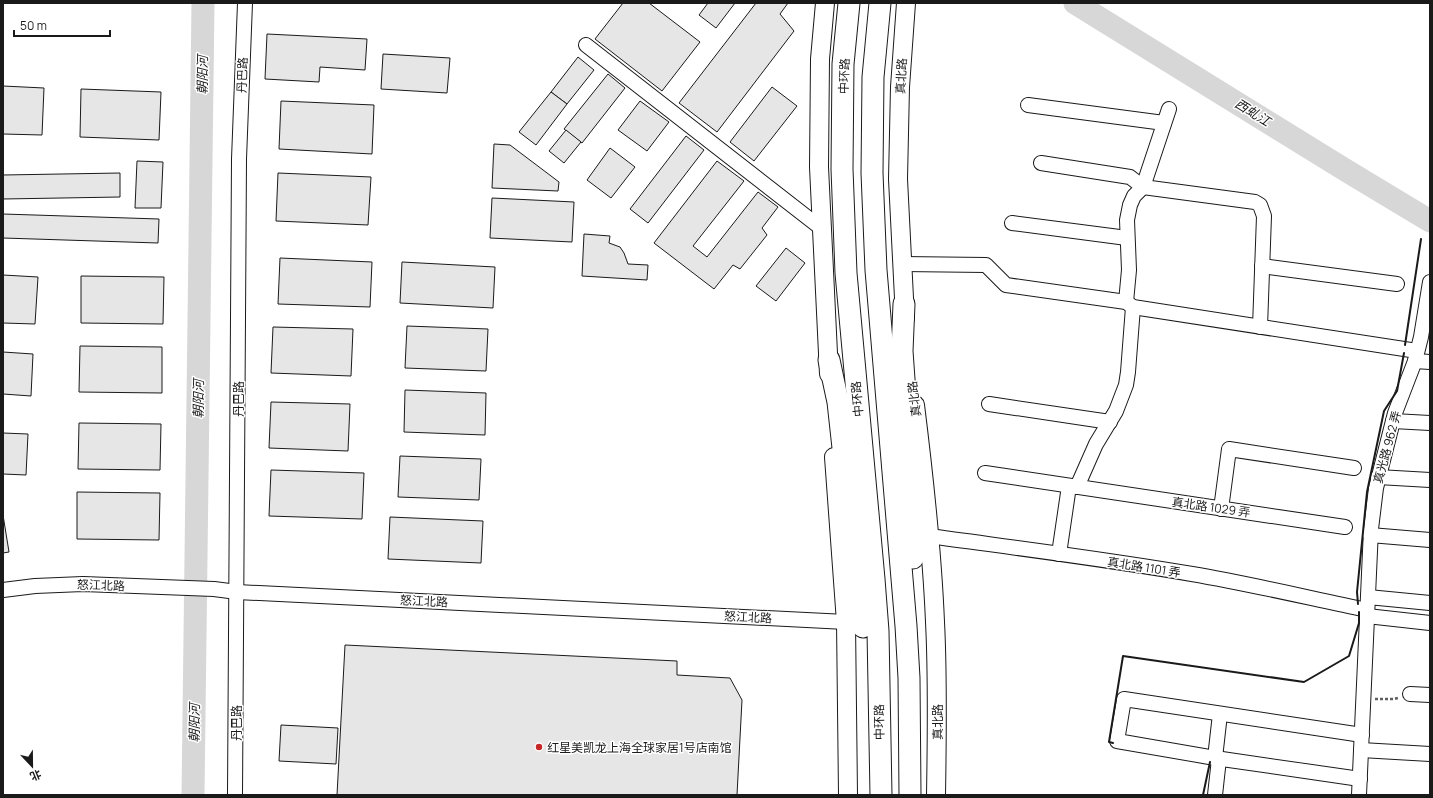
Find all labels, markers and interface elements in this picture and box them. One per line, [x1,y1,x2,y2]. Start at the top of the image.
scale bar [14,12,110,38]
text: 50 m [20,17,47,34]
water label: 朝阳河 [193,52,211,95]
street label: 丹巴路 [233,57,251,93]
street label: 中环路 [835,58,853,94]
street label: 真北路 [892,58,910,94]
water label: 西虬江 [1232,94,1276,131]
water label: 朝阳河 [189,376,207,419]
street label: 中环路 [847,380,867,418]
street label: 真北路 [903,380,925,418]
street label: 丹巴路 [230,381,247,417]
street label: 真光路 962 弄 [1369,409,1405,485]
street label: 真北路 1029 弄 [1171,493,1251,521]
street label: 真北路 1101 弄 [1106,553,1182,581]
street label: 怒江北路 [77,576,125,594]
street label: 怒江北路 [400,591,448,611]
street label: 怒江北路 [724,607,772,627]
water label: 朝阳河 [185,700,203,743]
street label: 中环路 [870,704,888,740]
street label: 真北路 [929,704,946,740]
street label: 丹巴路 [228,705,245,741]
place label: 红星美凯龙上海全球家居1号店南馆 [547,739,732,756]
marker: 红星美凯龙上海全球家居1号店南馆 [534,742,544,752]
north arrow [12,746,52,786]
text: 北 [28,767,44,785]

